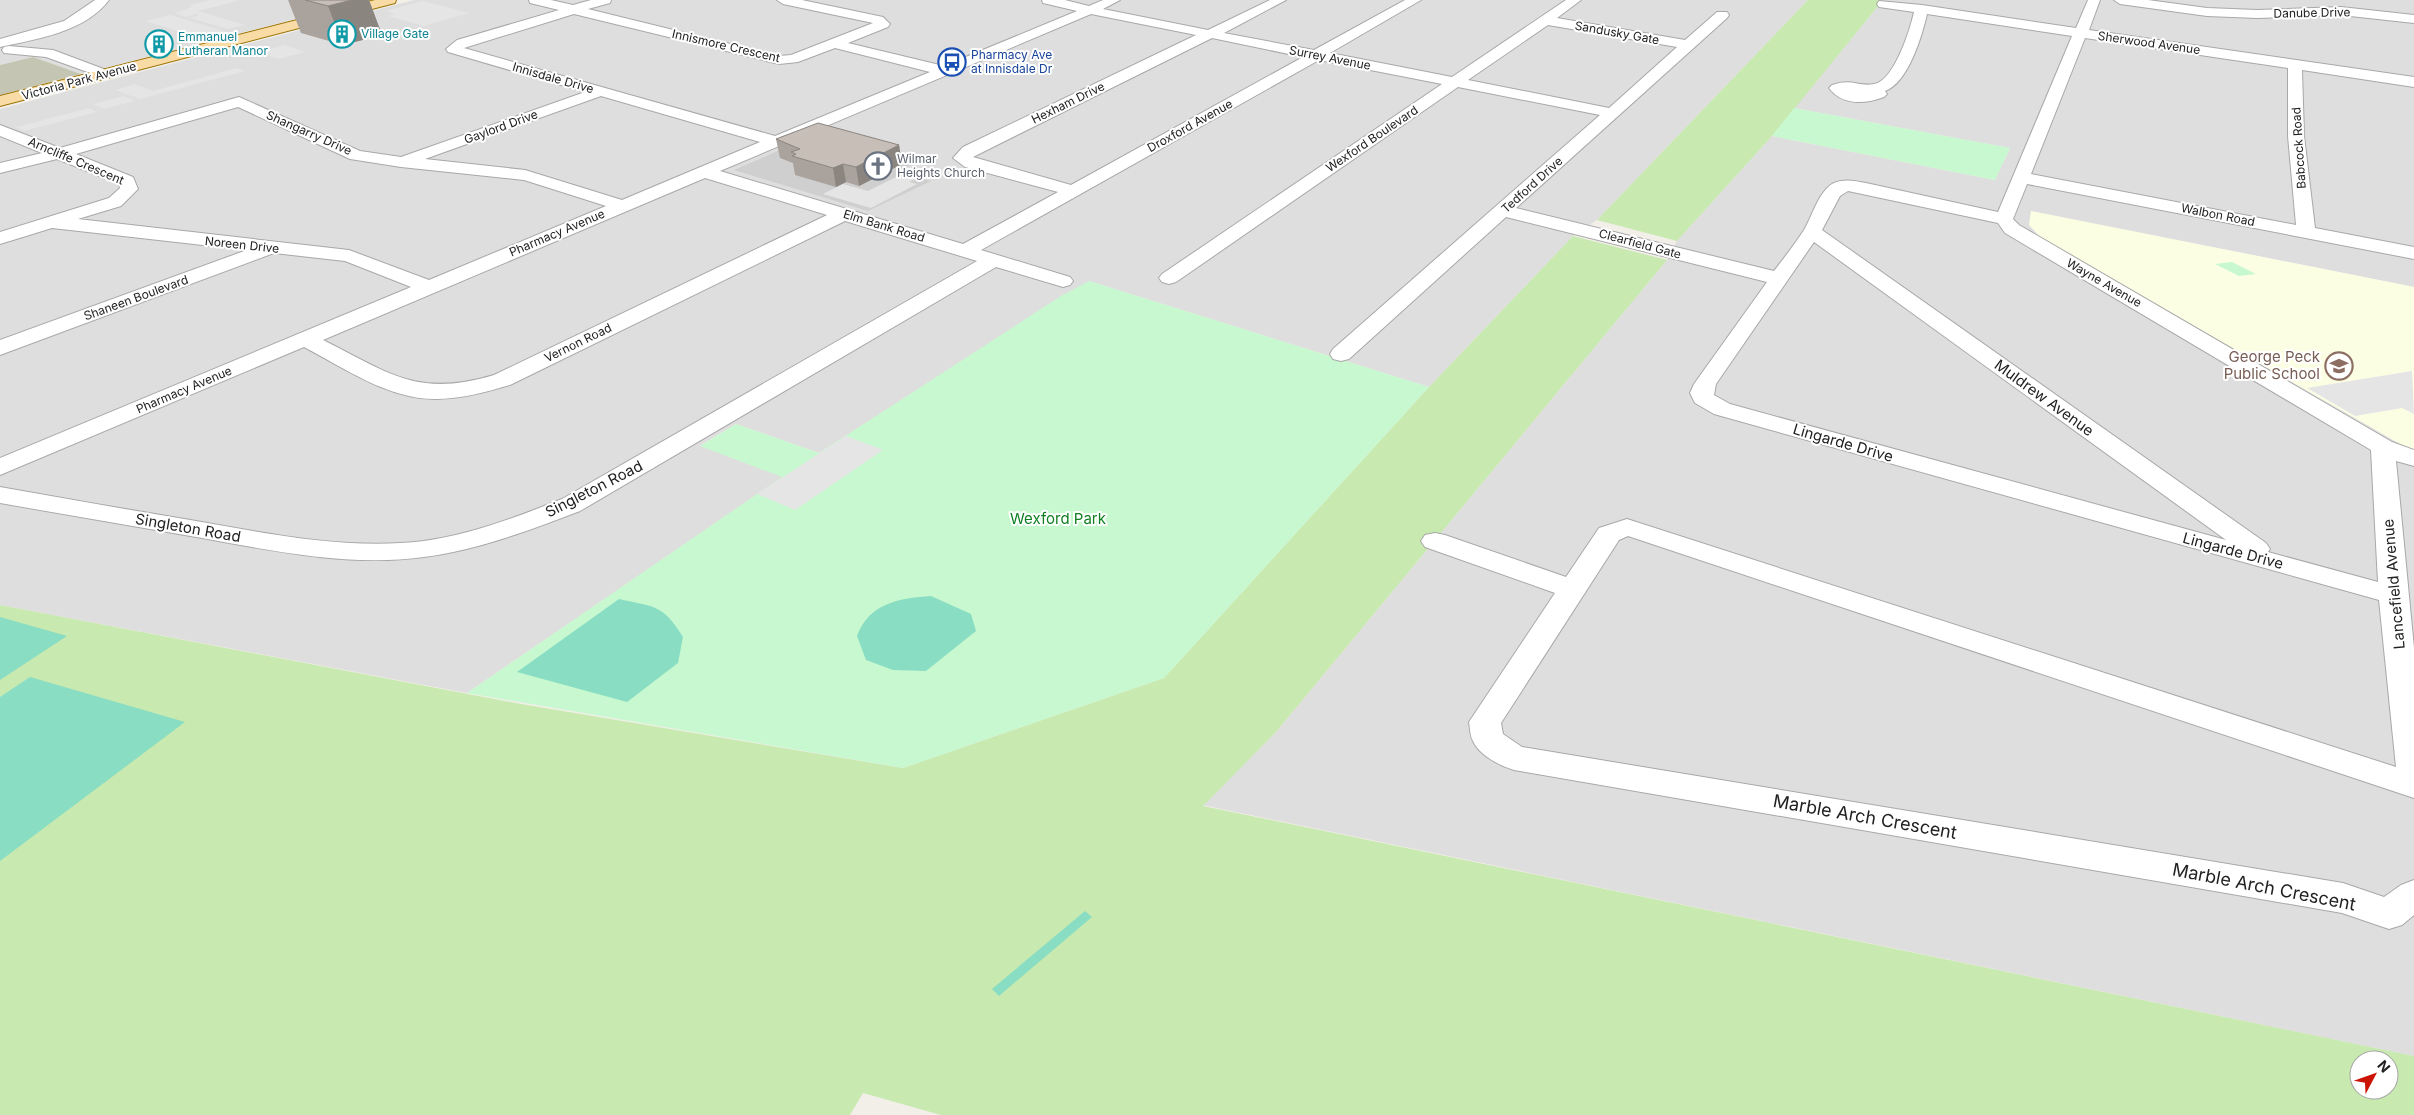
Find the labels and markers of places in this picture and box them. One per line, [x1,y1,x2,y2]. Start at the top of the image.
building icon: Village Gate [327,19,357,49]
place label: Village Gate [361,26,429,41]
building icon: Emmanuel Lutheran Manor [144,29,174,59]
place label: Emmanuel Lutheran Manor [178,29,268,58]
bus stop icon: Pharmacy Ave at Innisdale Dr [937,47,967,77]
place label: Pharmacy Ave at Innisdale Dr [971,47,1053,76]
church icon: Wilmar Heights Church [863,151,893,181]
place label: Wilmar Heights Church [897,151,985,180]
place label: George Peck Public School [2224,347,2321,383]
school or university icon: George Peck Public School [2324,351,2354,381]

